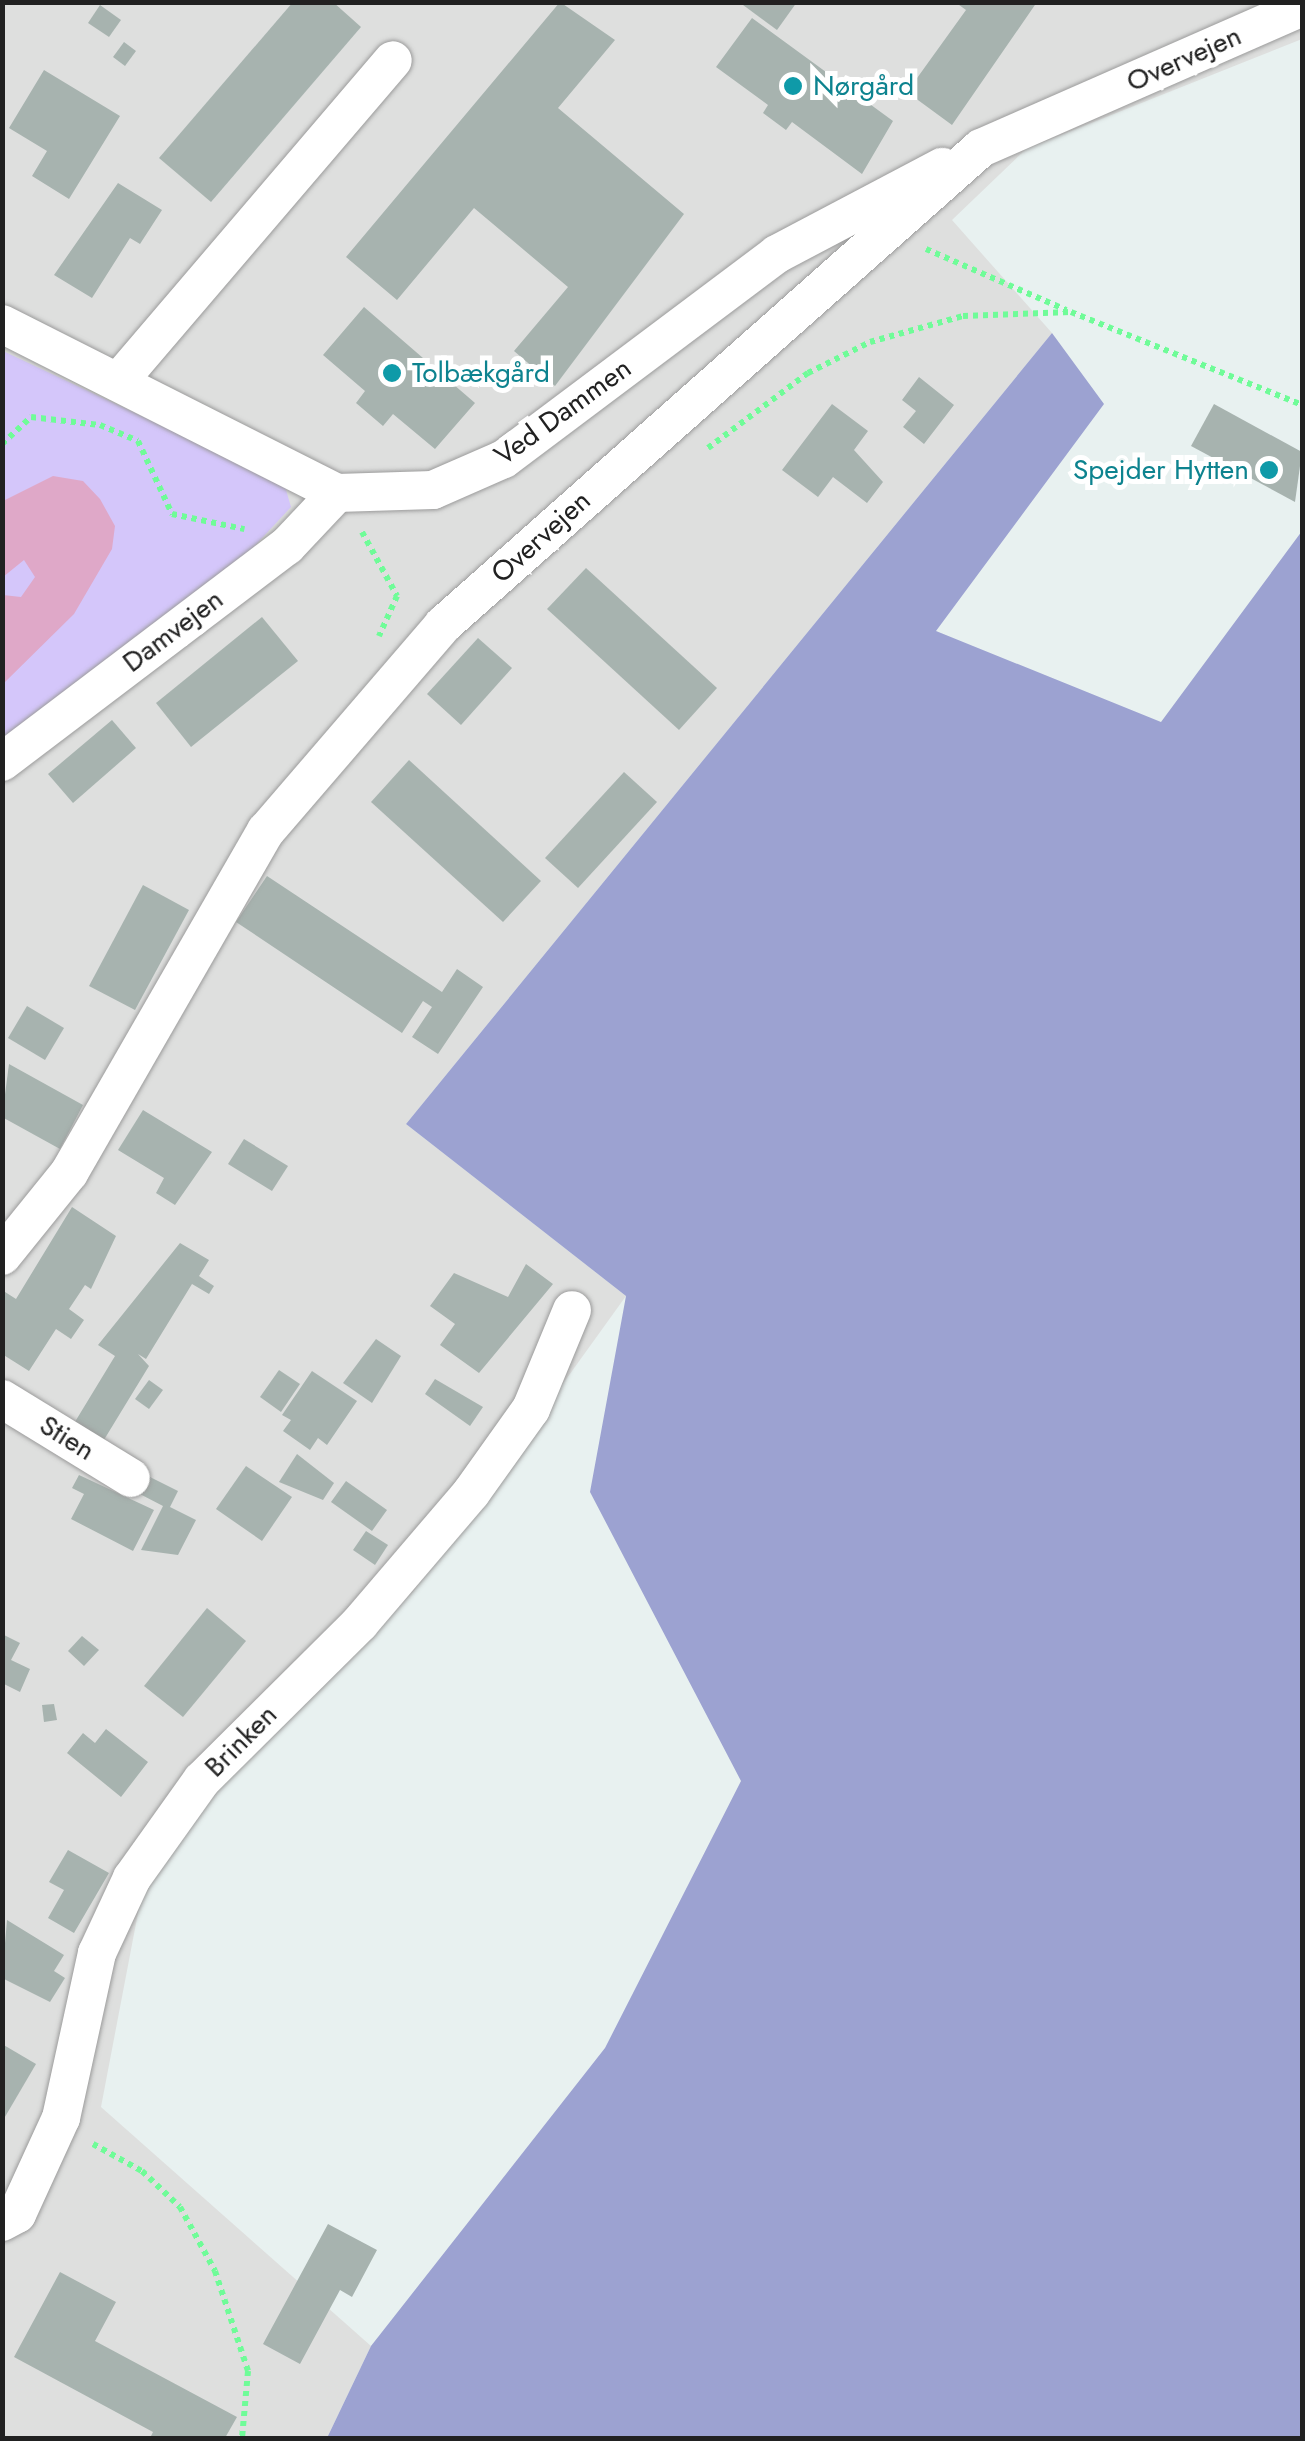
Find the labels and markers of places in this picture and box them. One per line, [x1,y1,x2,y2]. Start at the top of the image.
place label: Nørgård [813,69,914,103]
marker: Nørgård [782,75,804,97]
place label: Tolbækgård [412,356,550,390]
marker: Tolbækgård [381,362,403,384]
place label: Spejder Hytten [1073,453,1249,487]
marker: Spejder Hytten [1258,459,1280,481]

